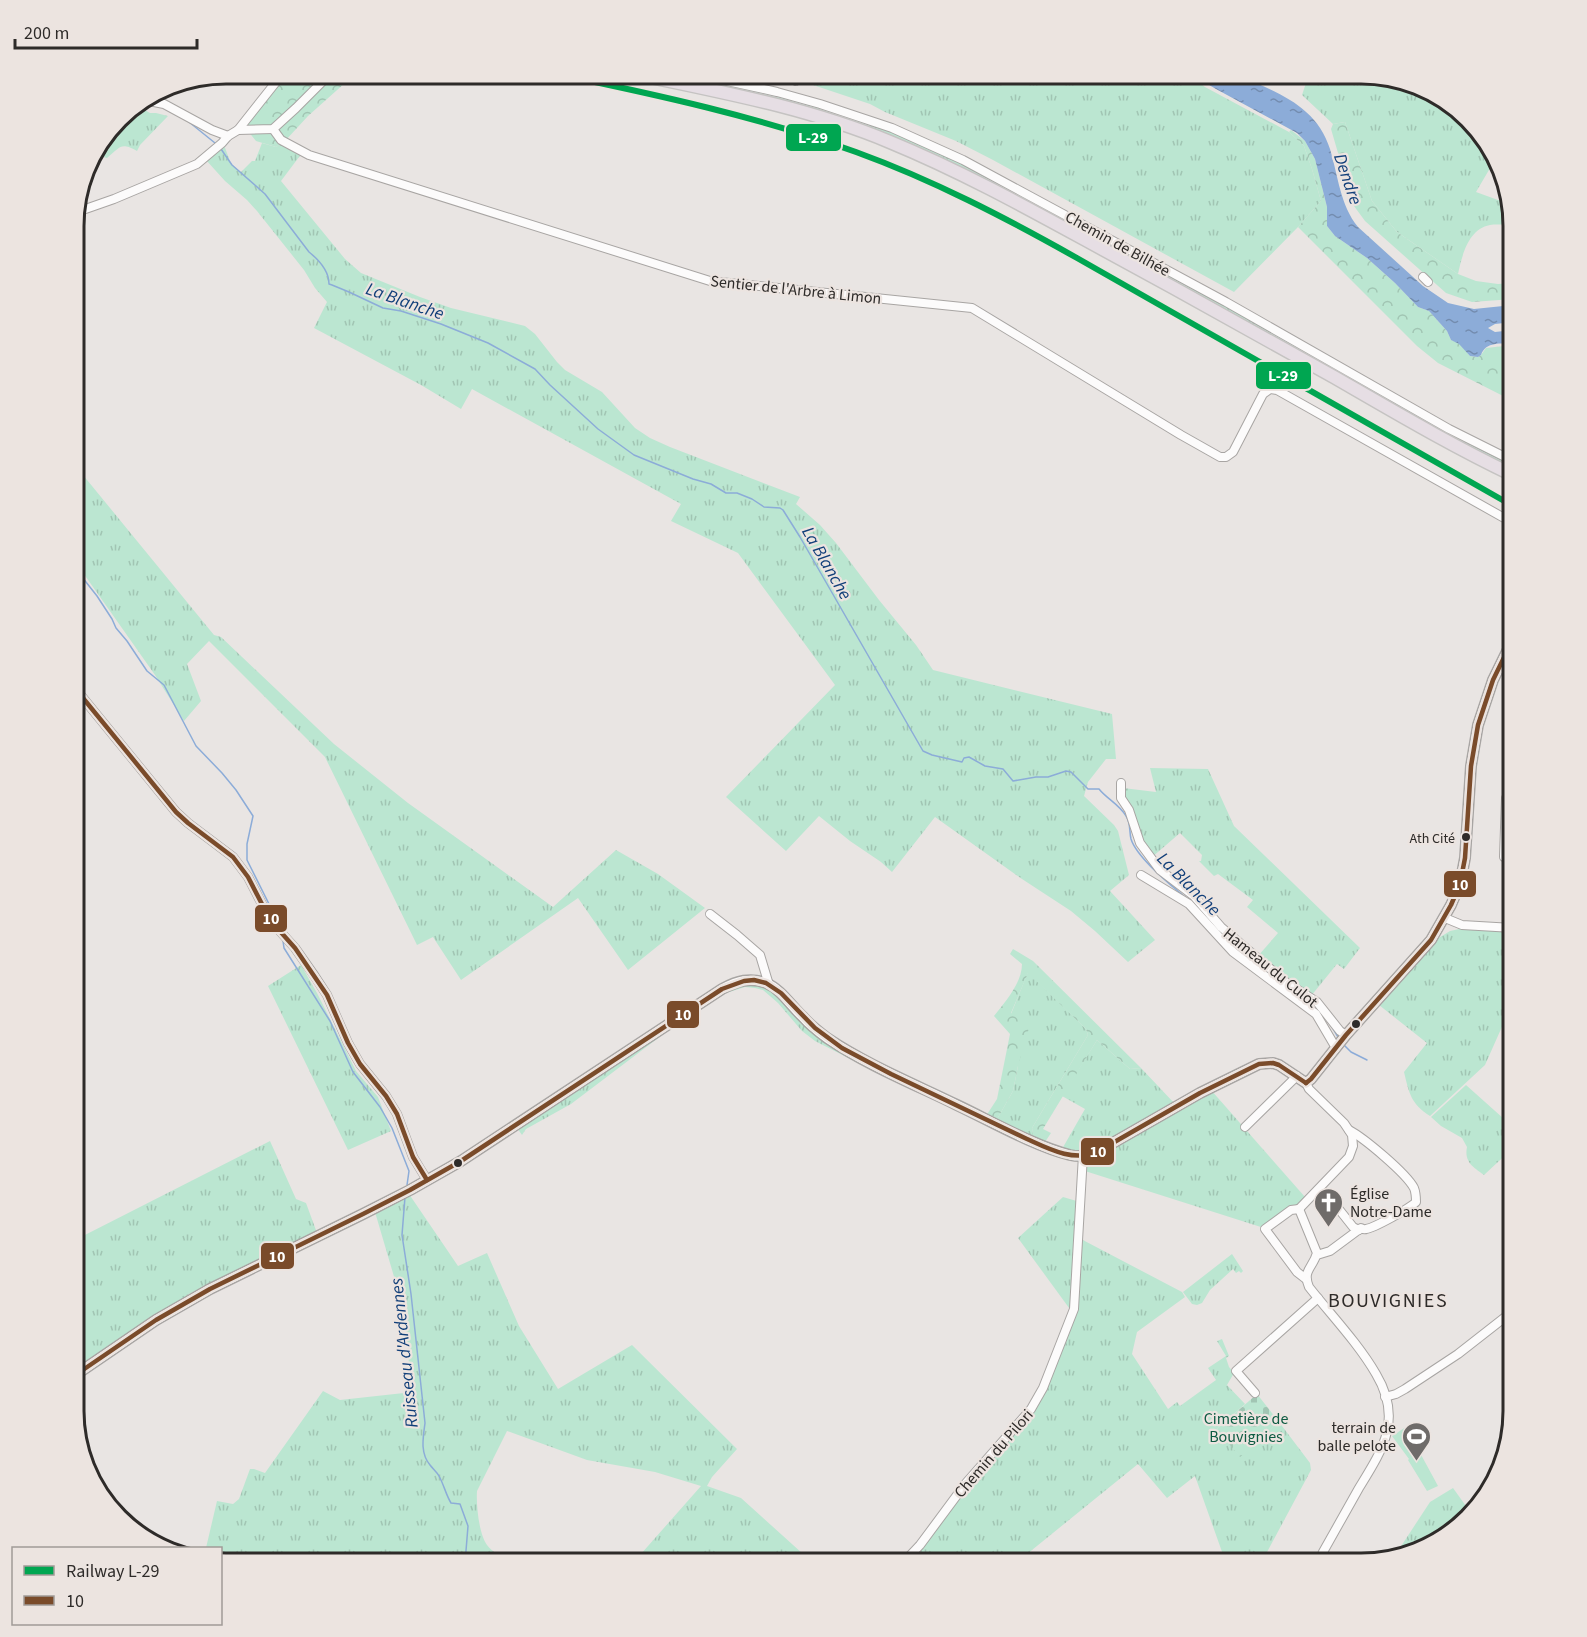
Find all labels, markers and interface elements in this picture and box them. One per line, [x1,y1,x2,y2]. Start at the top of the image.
scale bar [15,12,196,50]
text: 200 m [24,21,69,46]
line badge: L-29 [785,123,842,152]
text: L-29 [798,127,828,149]
water label: Dendre [1327,150,1368,209]
street label: Chemin de Bilhée [1061,206,1174,282]
street label: Sentier de l'Arbre à Limon [709,270,882,310]
water label: La Blanche [362,276,448,327]
line badge: L-29 [1255,361,1312,390]
text: L-29 [1268,365,1298,387]
water label: La Blanche [795,522,858,605]
place label: Ath Cité [1410,829,1455,849]
marker: Ath Cité [1460,831,1472,843]
water label: La Blanche [1151,847,1226,922]
line badge: 10 [1443,870,1477,898]
text: 10 [1452,874,1468,896]
line badge: 10 [254,904,288,933]
text: 10 [263,908,279,930]
street label: Hameau du Culot [1218,923,1323,1013]
line badge: 10 [666,1000,700,1029]
text: 10 [675,1004,691,1026]
unlabelled marker [1350,1018,1362,1030]
line badge: 10 [1080,1137,1115,1166]
text: 10 [1090,1141,1106,1163]
unlabelled marker [452,1157,464,1169]
place label: Église Notre-Dame [1350,1183,1432,1223]
church icon: Église Notre-Dame [1313,1186,1345,1228]
line badge: 10 [260,1242,295,1270]
text: 10 [269,1246,285,1268]
water label: Ruisseau d'Ardennes [384,1277,425,1429]
district label: BOUVIGNIES [1328,1287,1448,1315]
street label: Chemin du Pilori [949,1405,1038,1503]
park label: Cimetière de Bouvignies [1204,1408,1288,1448]
place label: terrain de balle pelote [1318,1417,1396,1457]
sports icon: terrain de balle pelote [1401,1420,1433,1462]
legend [12,1547,222,1625]
text: Railway L-29 [66,1559,159,1584]
text: 10 [66,1589,84,1614]

